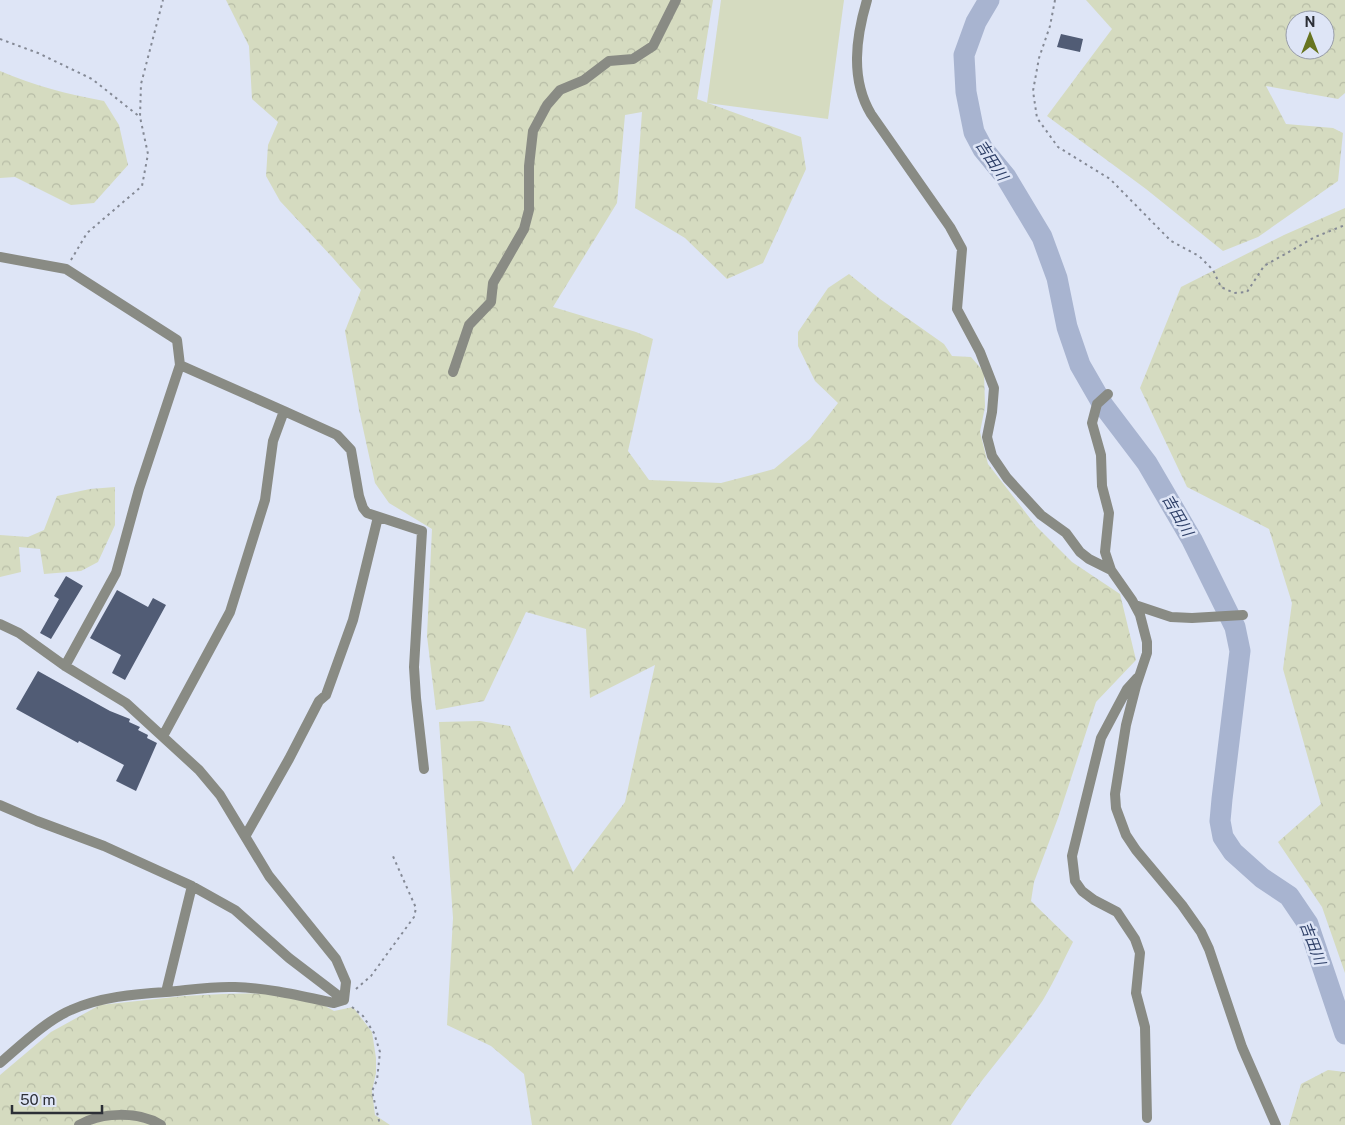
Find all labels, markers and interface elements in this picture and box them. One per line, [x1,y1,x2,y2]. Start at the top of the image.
north arrow [1285,10,1335,60]
text: N [1305,14,1315,30]
water label: 吉田川 [973,136,1012,185]
water label: 吉田川 [1159,491,1198,540]
water label: 吉田川 [1297,919,1330,969]
scale bar [12,1082,102,1114]
text: 50 m [20,1091,55,1108]

